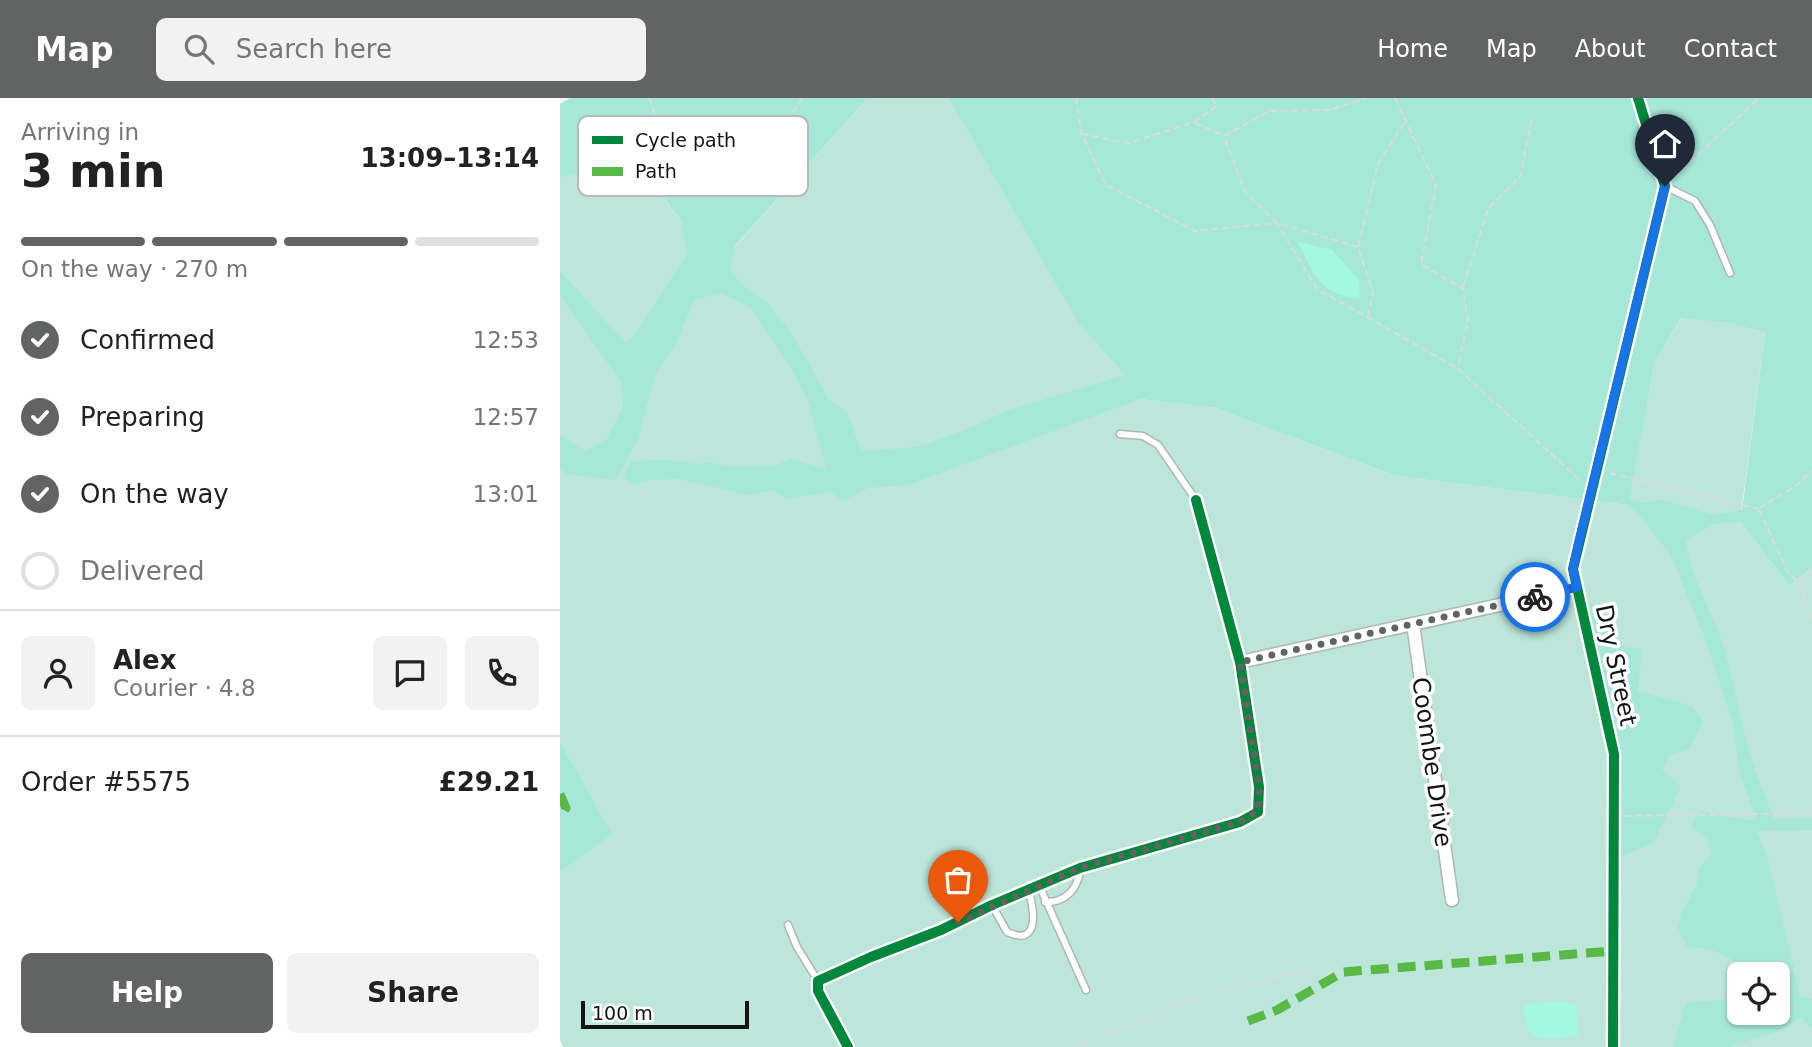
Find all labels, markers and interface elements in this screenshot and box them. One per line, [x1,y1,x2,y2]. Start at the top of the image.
search box [156,18,646,81]
text: Map [35,30,114,69]
icon: search [180,30,218,68]
text: Search here [236,34,392,64]
text: Home [1377,35,1448,63]
text: Map [1486,35,1537,63]
text: About [1575,35,1646,63]
text: Contact [1684,35,1777,63]
pin [1635,114,1695,186]
legend [578,116,808,196]
text: Arriving in [21,119,139,145]
icon: home [1646,125,1684,163]
text: Cycle path [635,129,736,151]
text: 13:09–13:14 [360,143,539,173]
text: 3 min [21,144,165,198]
text: Path [635,160,677,182]
text: On the way · 270 m [21,256,248,282]
icon: check [21,321,59,359]
text: Confirmed [80,325,215,355]
text: 12:53 [473,327,539,353]
icon: check [21,398,59,436]
text: Preparing [80,402,205,432]
text: 12:57 [473,404,539,430]
icon: check [21,475,59,513]
text: On the way [80,479,229,509]
text: 13:01 [473,481,539,507]
text: Delivered [80,556,204,586]
courier [1500,562,1570,632]
icon: bike [1516,578,1554,616]
street label: Dry Street [1590,602,1642,728]
button: person [21,636,95,710]
button: chat [373,636,447,710]
button: phone [465,636,539,710]
text: Alex [113,645,176,675]
text: Courier · 4.8 [113,675,256,701]
street label: Coombe Drive [1406,675,1458,849]
text: Order #5575 [21,767,191,797]
text: £29.21 [439,767,539,797]
pin [928,850,988,922]
icon: bag [939,861,977,899]
button: Help [21,953,273,1033]
button: Share [287,953,539,1033]
map controls [1727,962,1790,1025]
button: locate [1727,962,1790,1025]
scale bar [581,998,749,1030]
text: 100 m [592,1002,653,1024]

